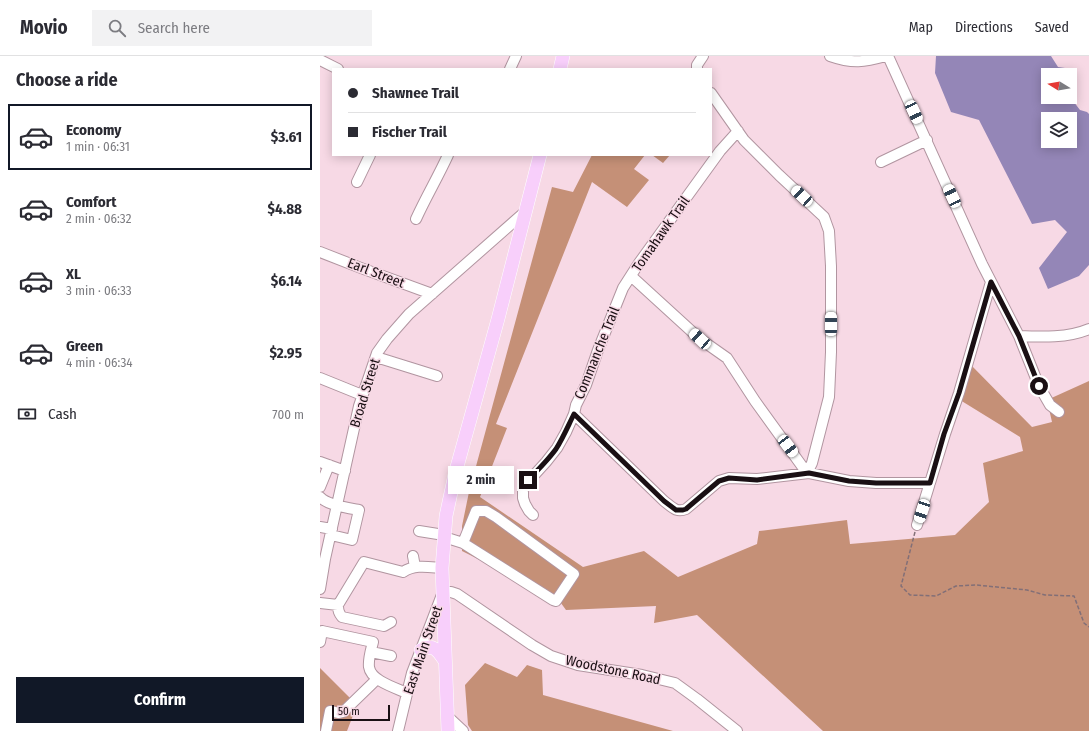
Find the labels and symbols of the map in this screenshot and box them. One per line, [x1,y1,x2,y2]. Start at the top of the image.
north arrow [1041,68,1077,104]
car [903,99,925,125]
car [789,183,815,209]
car [941,183,963,209]
street label: Tomahawk Trail [629,193,694,275]
street label: Earl Street [345,254,407,292]
street label: Commanche Trail [571,304,623,402]
car [825,312,837,336]
car [687,327,713,351]
street label: Broad Street [346,356,384,430]
route start [1030,377,1048,395]
car [776,433,800,459]
callout: 2 min [448,466,514,494]
route end [519,471,537,489]
car [913,498,931,524]
street label: East Main Street [400,603,446,696]
street label: Woodstone Road [564,652,662,688]
scale bar [332,703,390,722]

